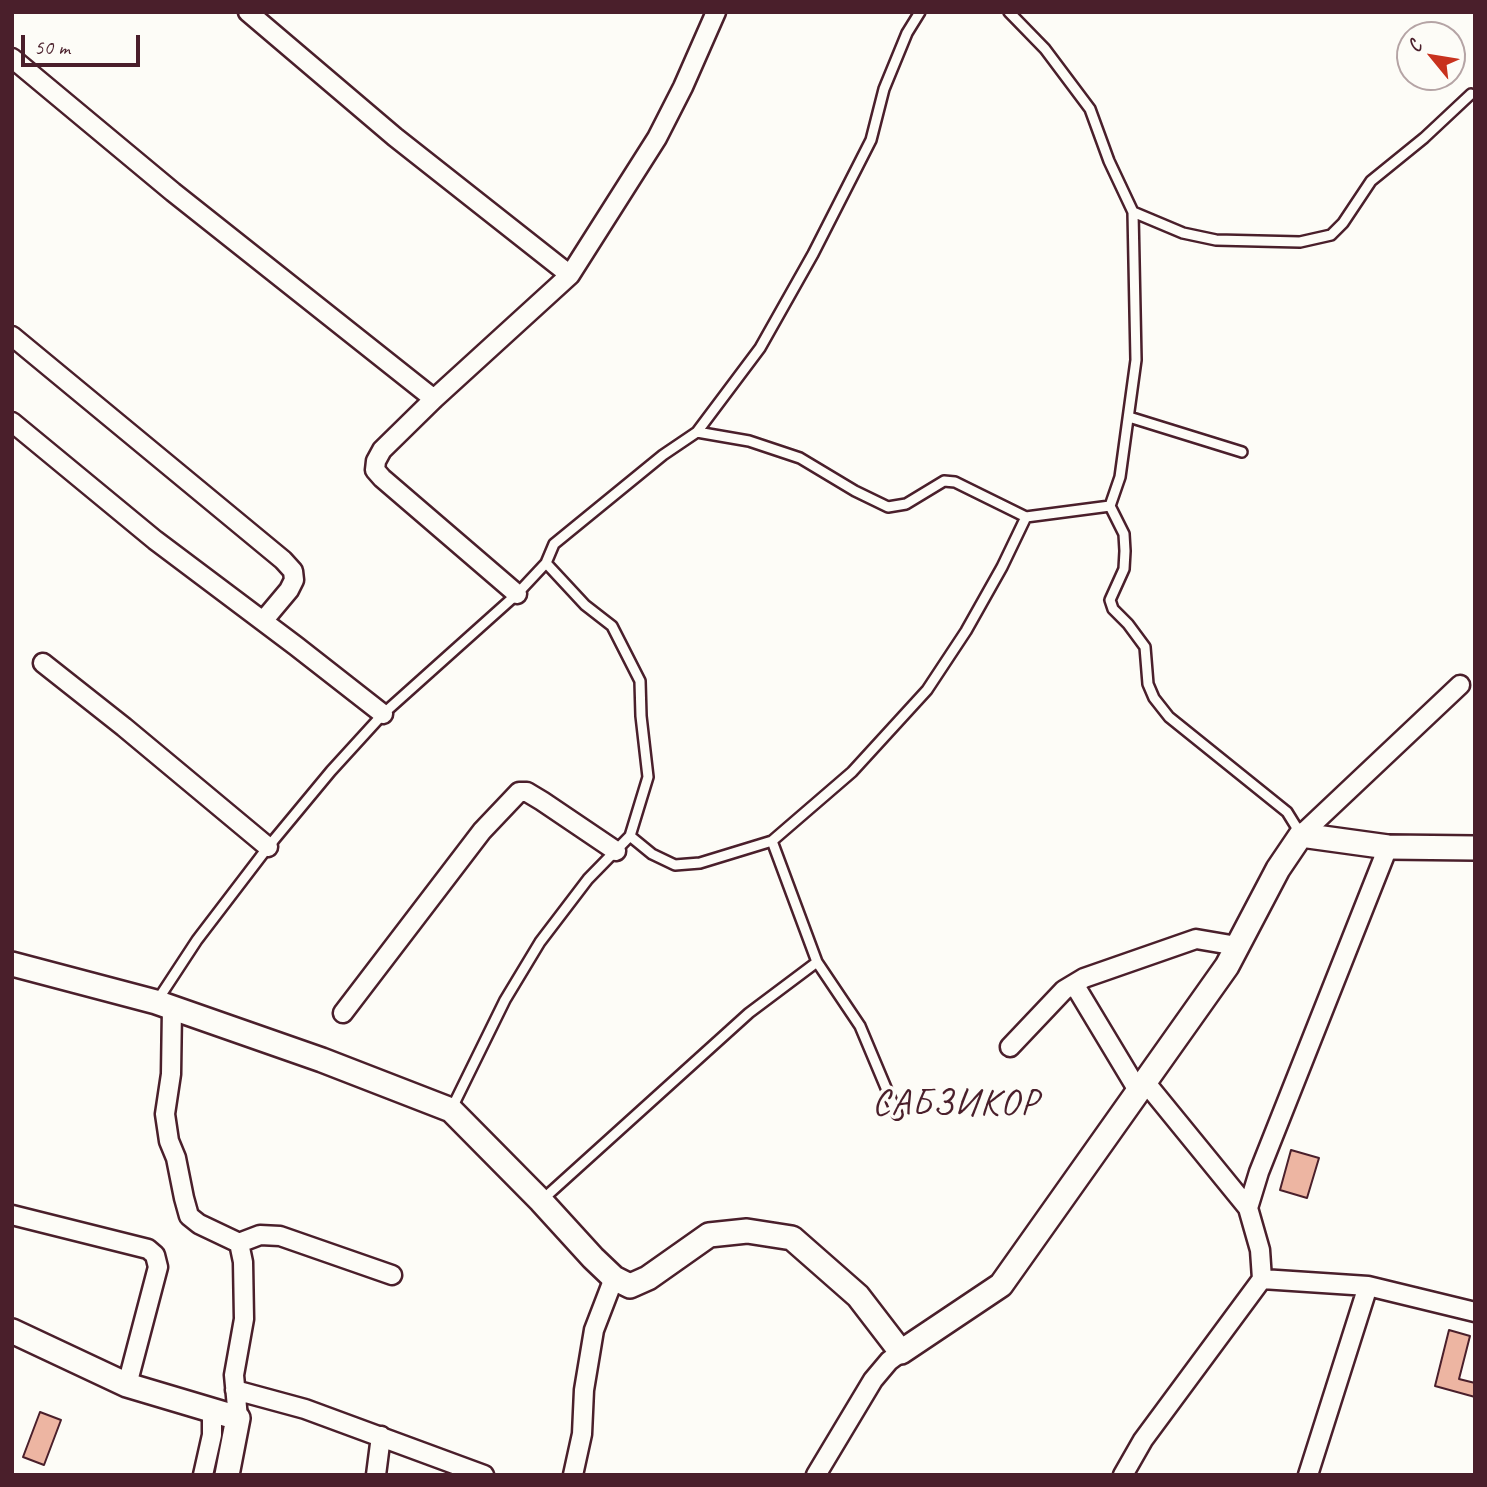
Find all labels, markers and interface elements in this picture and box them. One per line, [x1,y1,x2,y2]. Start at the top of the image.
scale bar [24,21,144,65]
north arrow [1396,21,1466,91]
text: 50 m [34,34,70,60]
text: С [1402,36,1427,57]
district label: САБЗИКОР [873,1082,1039,1126]

